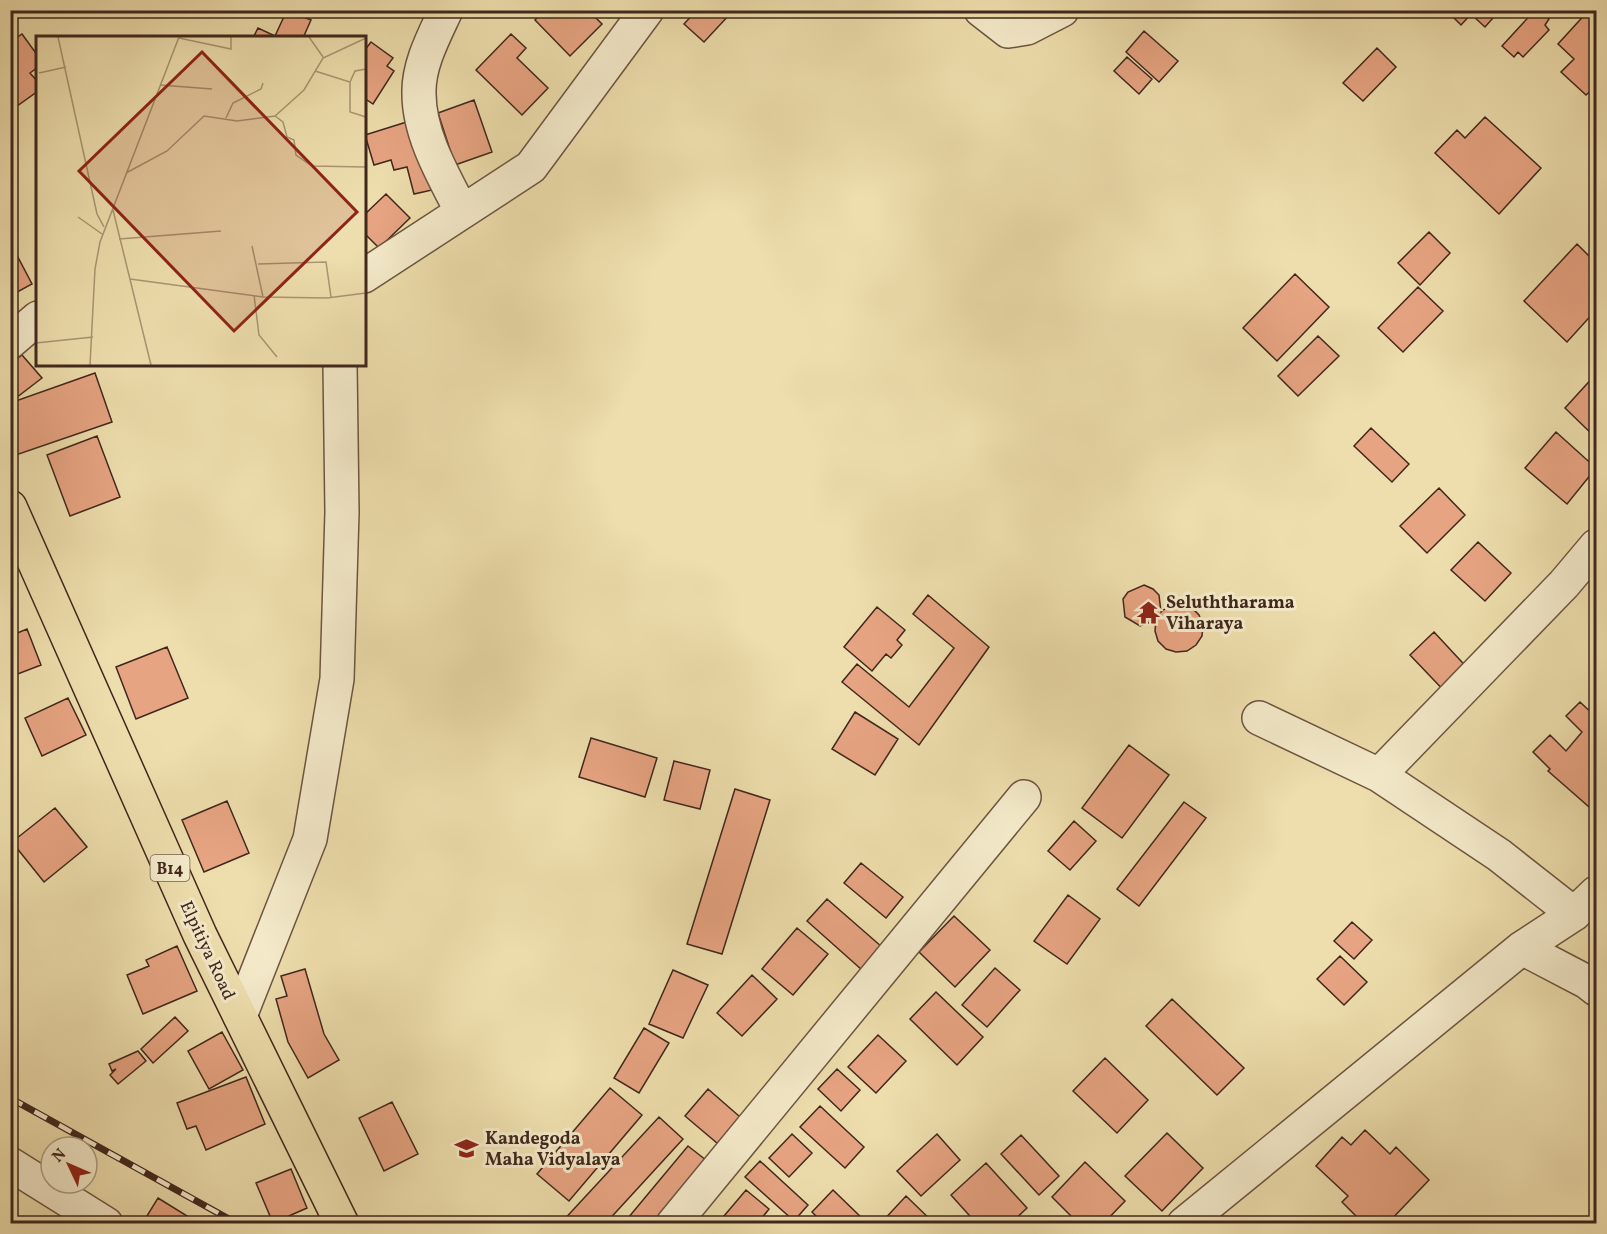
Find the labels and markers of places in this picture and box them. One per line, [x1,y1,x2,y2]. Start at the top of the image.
place label: Seluththarama Viharaya [1166,591,1295,637]
temple icon: Seluththarama Viharaya [1135,599,1161,625]
place label: Kandegoda Maha Vidyalaya [485,1127,621,1173]
school or university icon: Kandegoda Maha Vidyalaya [454,1135,480,1161]

